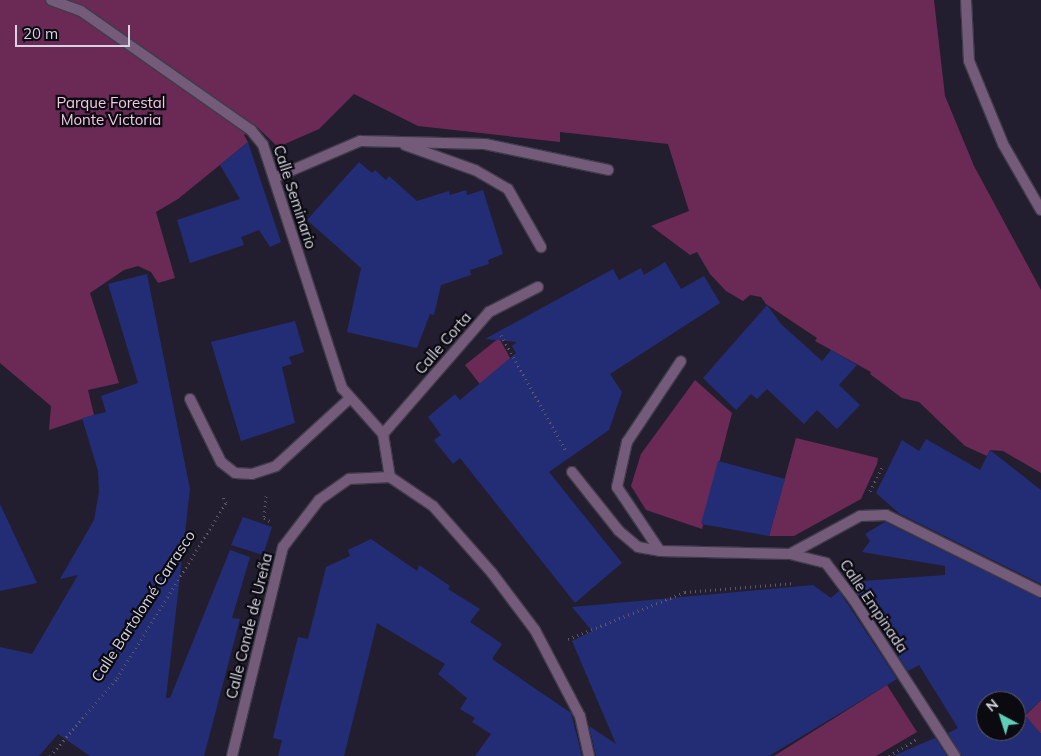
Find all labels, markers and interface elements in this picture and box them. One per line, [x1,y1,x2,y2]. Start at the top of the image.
scale bar [18,15,132,47]
text: 20 m [23,24,58,43]
park label: Parque Forestal Monte Victoria [57,93,165,128]
street label: Calle Seminario [270,143,320,251]
street label: Calle Corta [411,308,475,378]
street label: Calle Bartolomé Carrasco [87,527,199,685]
street label: Calle Conde de Ureña [222,551,276,701]
street label: Calle Empinada [836,556,912,656]
north arrow [976,691,1026,741]
text: N [982,695,1002,716]

